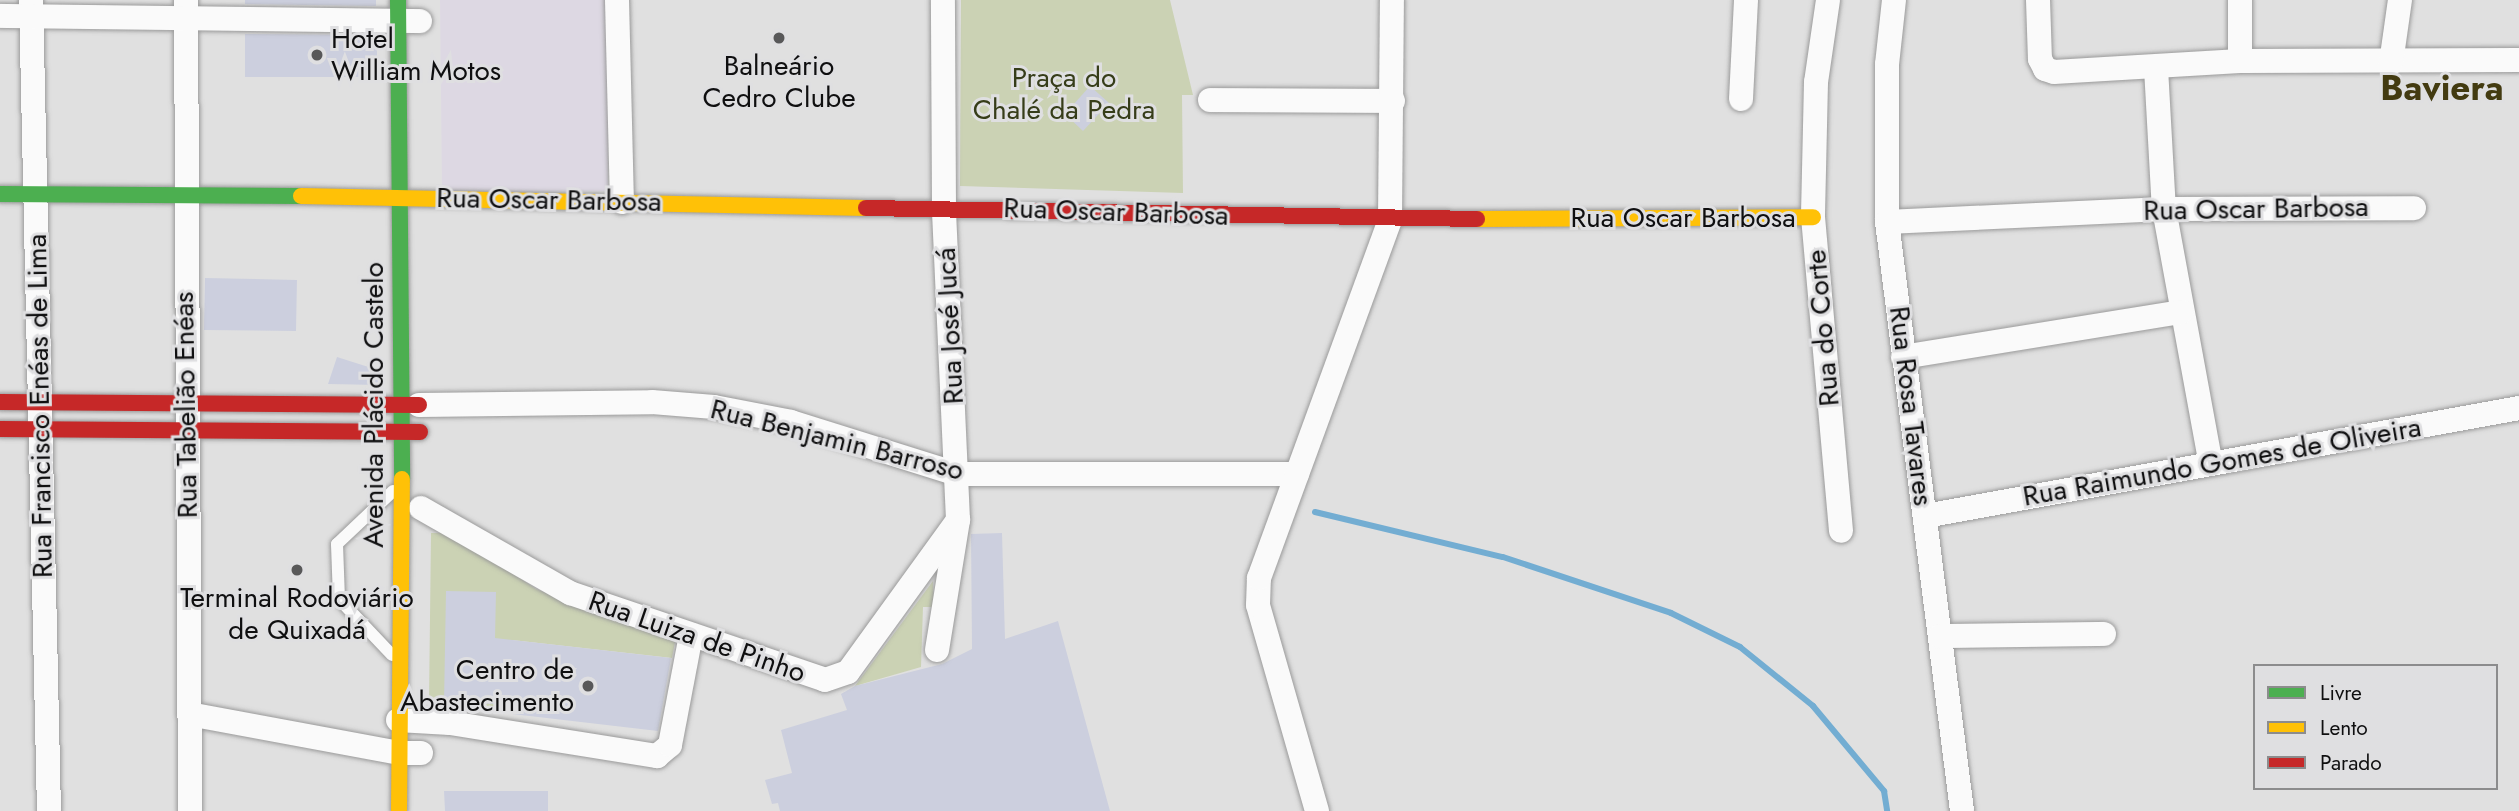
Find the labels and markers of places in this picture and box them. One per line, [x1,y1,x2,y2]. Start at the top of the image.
place label: Hotel William Motos [331,22,501,88]
marker: Balneário Cedro Clube [771,30,787,46]
marker: Hotel William Motos [309,47,325,63]
place label: Balneário Cedro Clube [702,49,856,115]
marker: Terminal Rodoviário de Quixadá [289,562,305,578]
place label: Terminal Rodoviário de Quixadá [180,581,414,647]
place label: Centro de Abastecimento [400,653,574,719]
marker: Centro de Abastecimento [580,678,596,694]

